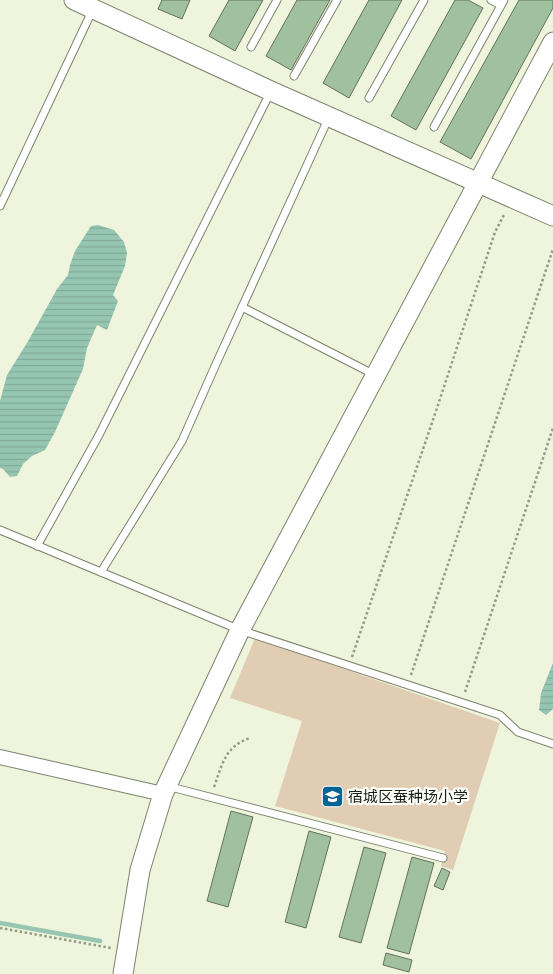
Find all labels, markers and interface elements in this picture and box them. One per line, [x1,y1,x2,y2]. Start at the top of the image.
school or university icon: 宿城区蚕种场小学 [320,785,344,809]
place label: 宿城区蚕种场小学 [348,789,468,805]

